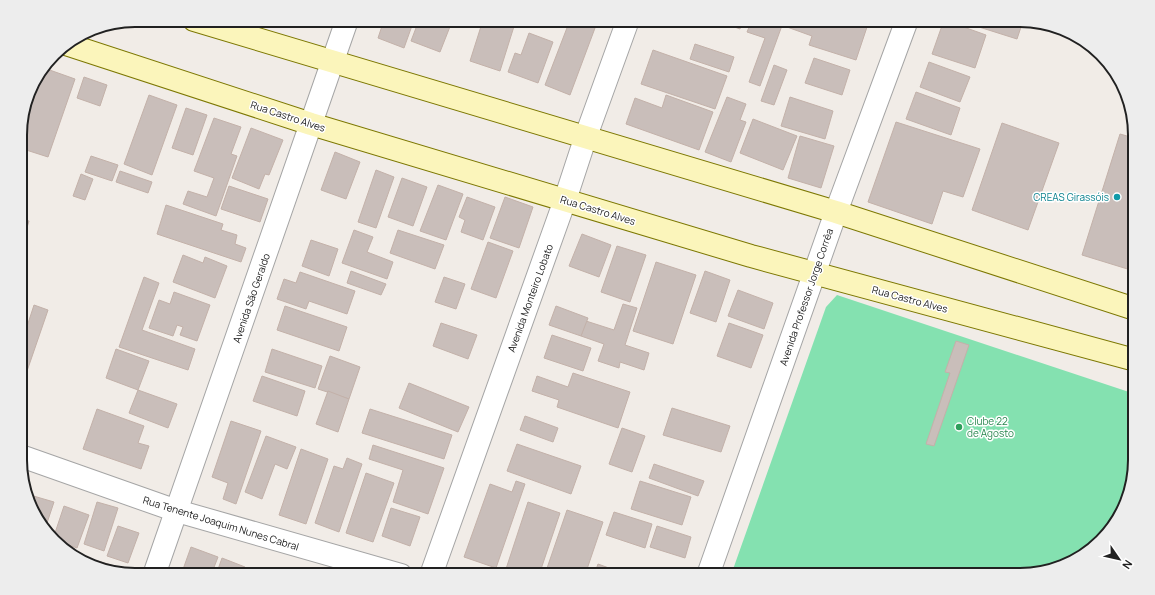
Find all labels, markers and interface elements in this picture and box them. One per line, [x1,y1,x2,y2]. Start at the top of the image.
street label: Rua Castro Alves [249,97,327,135]
place label: CREAS Girassóis [1033,190,1109,204]
street label: Rua Castro Alves [559,192,637,228]
marker: CREAS Girassóis [1112,192,1122,202]
street label: Avenida Professor Jorge Corrêa [776,227,836,367]
street label: Avenida Monteiro Lobato [504,242,556,354]
street label: Avenida São Geraldo [229,251,273,345]
street label: Rua Castro Alves [871,282,949,316]
place label: Clube 22 de Agosto [967,414,1014,440]
marker: Clube 22 de Agosto [954,422,964,432]
street label: Rua Tenente Joaquim Nunes Cabral [141,493,301,553]
north arrow [1099,539,1139,579]
text: N [1119,557,1136,572]

